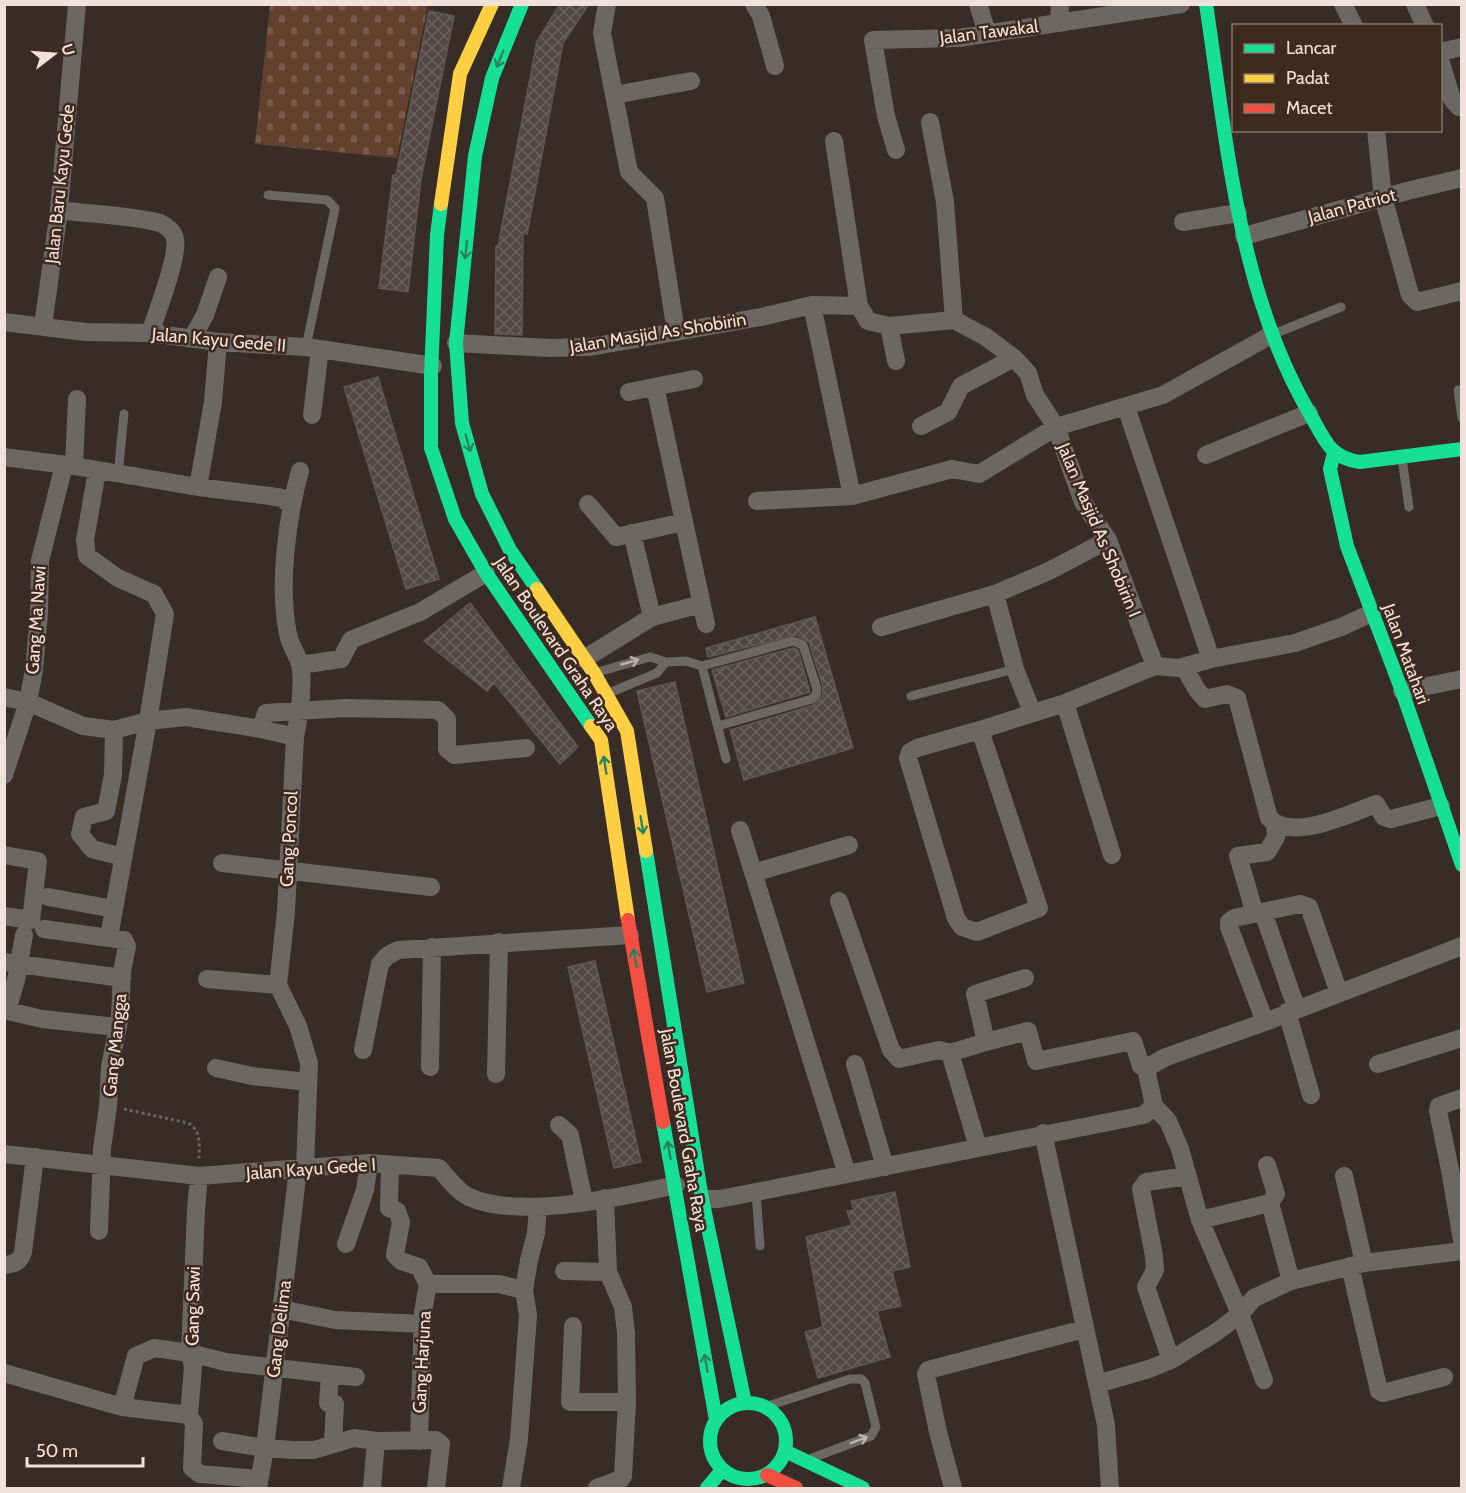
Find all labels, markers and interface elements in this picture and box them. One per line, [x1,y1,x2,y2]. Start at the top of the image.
street label: Jalan Tawakal [937,15,1040,49]
north arrow [24,24,84,84]
legend [1232,24,1442,132]
text: Lancar [1286,37,1337,59]
text: U [57,41,79,58]
one-way arrow [494,49,505,67]
text: Padat [1286,67,1329,89]
text: Macet [1286,97,1332,119]
street label: Jalan Baru Kayu Gede [41,103,79,266]
street label: Jalan Patriot [1305,184,1398,229]
one-way arrow [460,239,471,259]
street label: Jalan Masjid As Shobirin [567,308,748,358]
street label: Jalan Kayu Gede II [150,323,287,357]
one-way arrow [462,433,474,452]
street label: Jalan Masjid As Shobirin I [1052,439,1146,620]
street label: Jalan Boulevard Graha Raya [489,552,623,736]
street label: Gang Ma Nawi [21,565,51,675]
street label: Jalan Matahari [1377,600,1434,707]
one-way arrow [620,656,639,668]
one-way arrow [599,756,610,776]
street label: Gang Poncol [276,790,303,888]
one-way arrow [637,814,648,834]
one-way arrow [629,949,640,968]
street label: Gang Mangga [99,992,131,1098]
street label: Jalan Boulevard Graha Raya [655,1026,713,1234]
one-way arrow [664,1141,675,1160]
street label: Jalan Kayu Gede I [244,1153,377,1185]
street label: Gang Sawi [181,1266,205,1346]
street label: Gang Delima [262,1278,296,1379]
street label: Gang Harjuna [408,1310,436,1414]
one-way arrow [700,1353,711,1373]
scale bar [27,1430,142,1468]
one-way arrow [849,1434,868,1445]
text: 50 m [36,1440,78,1462]

